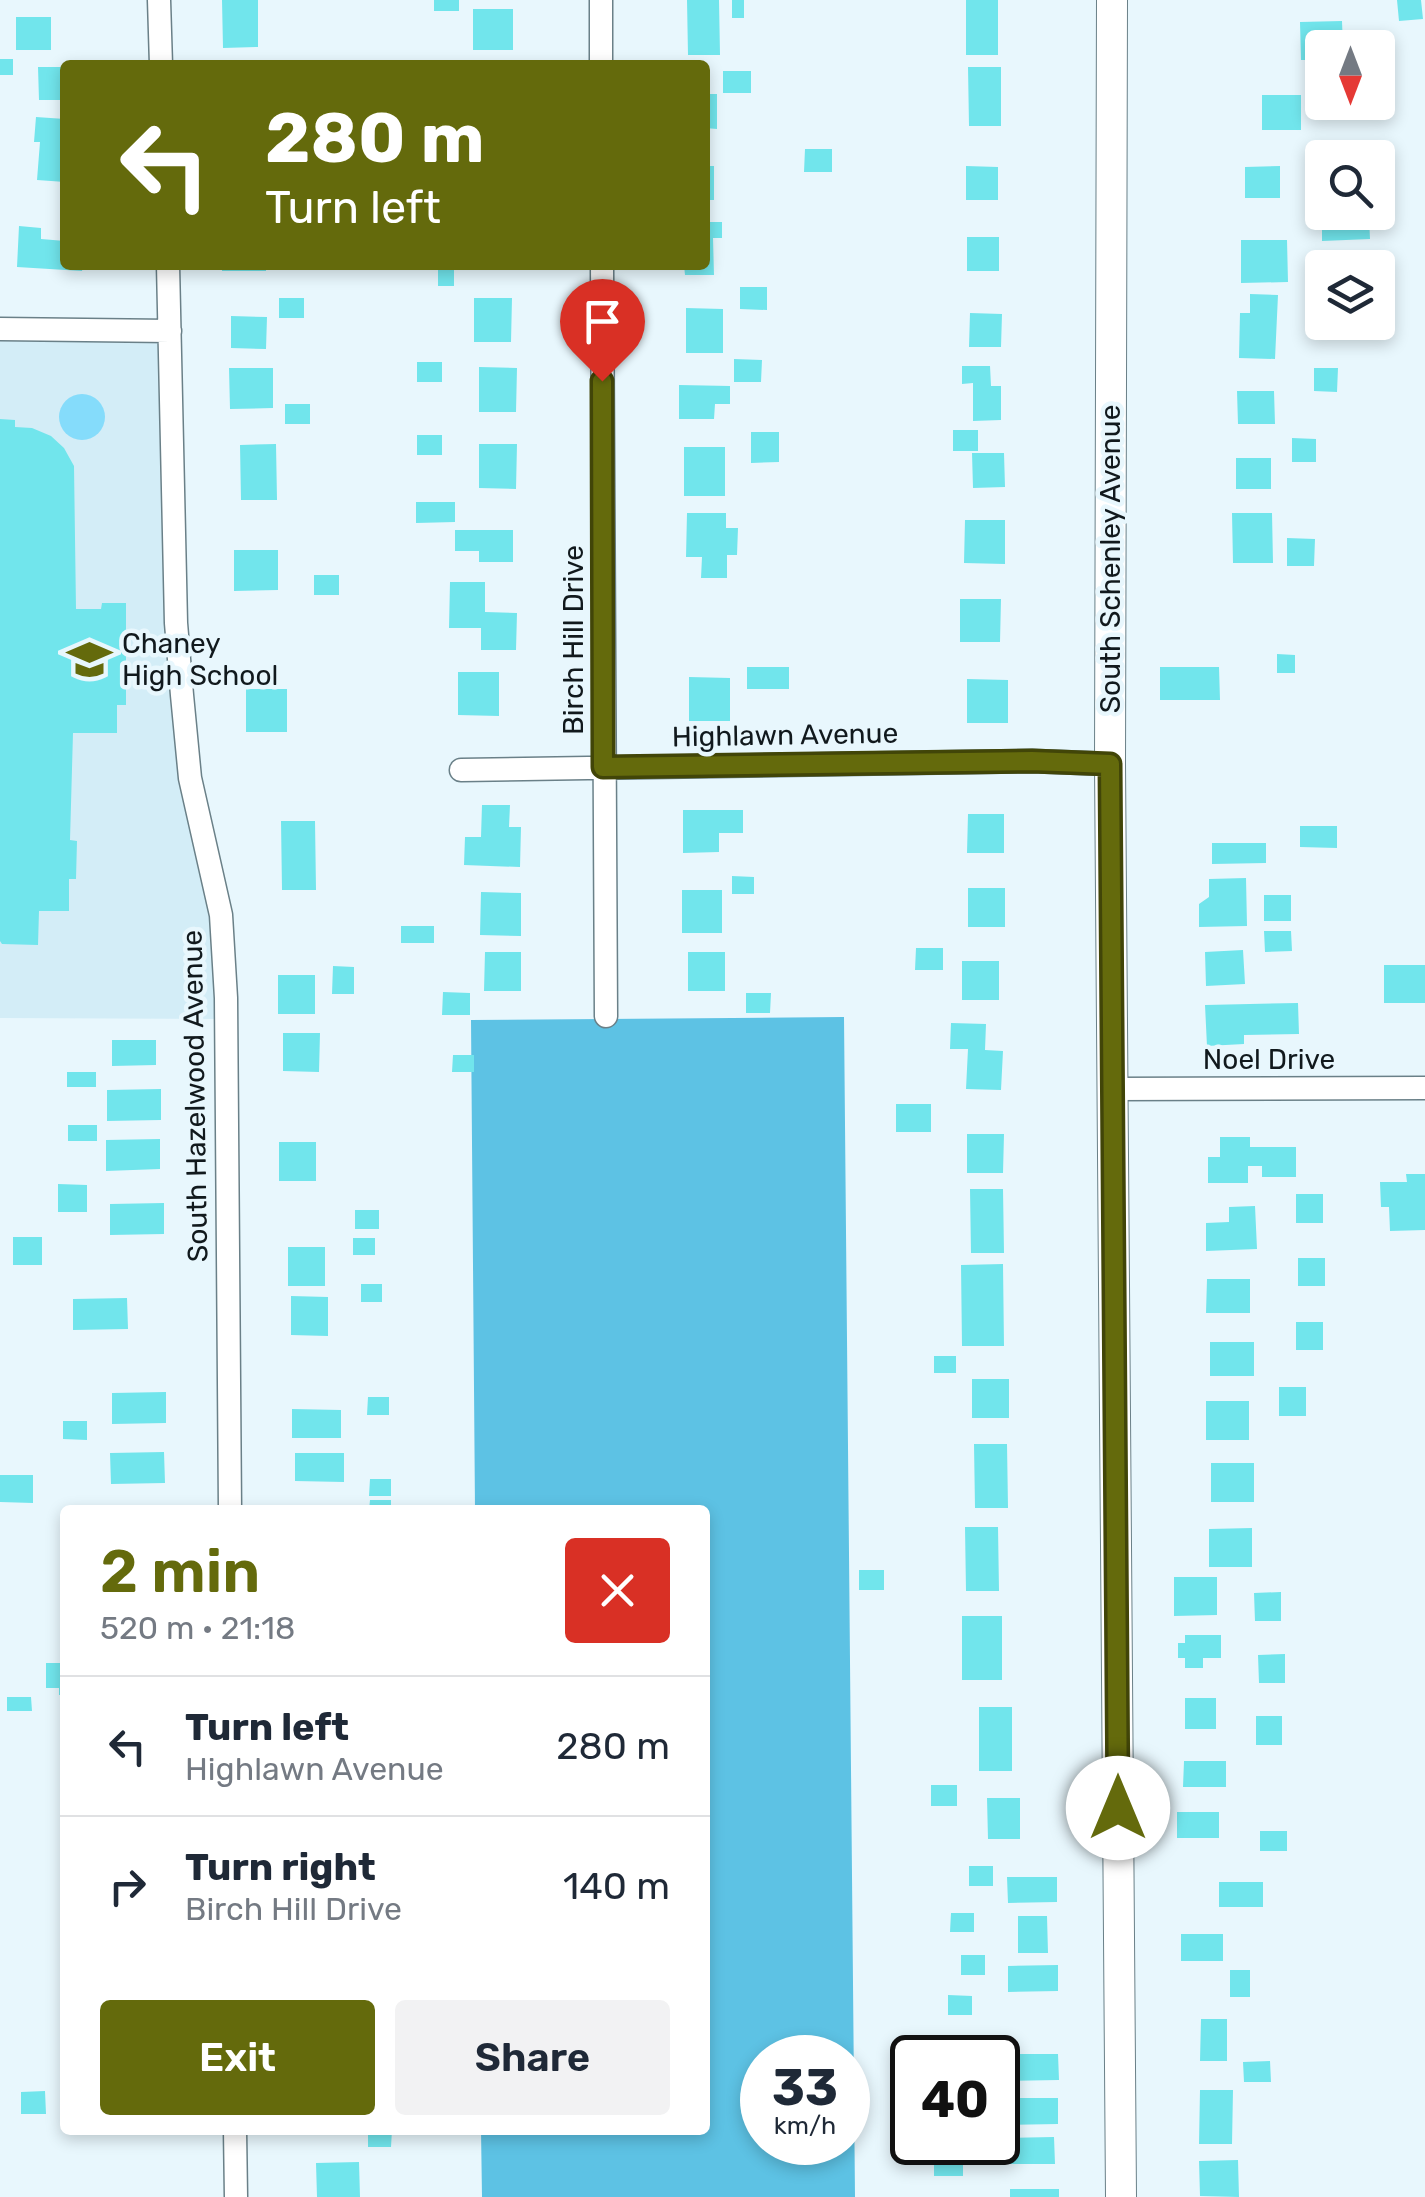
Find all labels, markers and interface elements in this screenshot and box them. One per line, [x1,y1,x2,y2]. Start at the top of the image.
north arrow [1305,30,1395,120]
map controls [1305,30,1395,340]
text: 280 m [265,97,485,180]
icon: left [100,100,230,230]
button: search [1305,140,1395,230]
text: Turn left [265,181,441,234]
button: layers [1305,250,1395,340]
pin [560,279,645,382]
icon: arrive [575,294,630,349]
street label: South Schenley Avenue [1094,405,1127,713]
street label: Birch Hill Drive [557,545,590,735]
place label: Chaney High School [122,627,278,692]
school or university icon: Chaney High School [65,635,113,683]
street label: Highlawn Avenue [672,717,898,753]
street label: South Hazelwood Avenue [176,930,214,1262]
street label: Noel Drive [1203,1043,1335,1076]
text: 2 min [100,1536,260,1607]
button: close [565,1538,670,1643]
text: 520 m · 21:18 [100,1609,295,1647]
text: Turn left [185,1704,349,1750]
icon: left [100,1719,155,1774]
text: 280 m [556,1723,670,1769]
text: Highlawn Avenue [185,1750,444,1788]
position arrow [1066,1756,1170,1860]
text: Turn right [185,1844,376,1890]
icon: right [100,1859,155,1914]
text: 140 m [563,1863,670,1909]
text: Birch Hill Drive [185,1890,402,1928]
button: Exit [100,2000,375,2115]
button: Share [395,2000,670,2115]
speed limit sign: 40 [890,2035,1020,2165]
text: 33 [772,2058,838,2118]
text: km/h [774,2111,836,2140]

